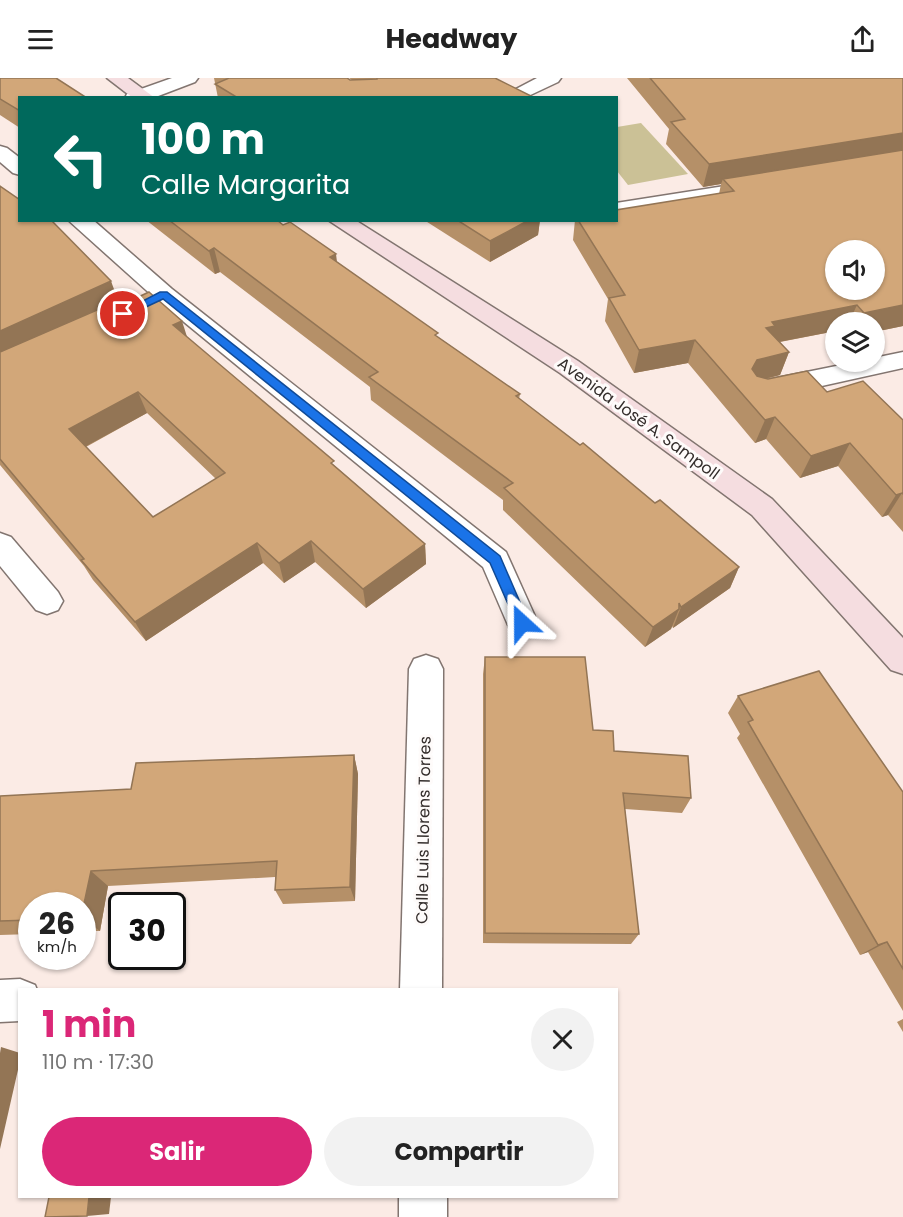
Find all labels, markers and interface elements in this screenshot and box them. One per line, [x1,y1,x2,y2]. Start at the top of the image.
text: Headway [386,20,517,57]
icon: menu [24,23,57,56]
icon: share [846,23,879,56]
text: 100 m [141,110,265,169]
icon: left [42,120,120,198]
text: Calle Margarita [141,166,350,203]
map controls [825,240,885,372]
button: sound [825,240,885,300]
pin [97,288,148,339]
icon: arrive [106,297,139,330]
button: layers [825,312,885,372]
street label: Avenida José A. Sampoll [553,352,724,485]
position arrow [490,591,554,655]
street label: Calle Luis Llorens Torres [410,736,437,924]
speed limit sign: 30 [108,892,186,970]
text: 26 [39,902,75,945]
text: km/h [37,936,77,957]
text: 1 min [42,999,136,1050]
button: close [531,1008,594,1071]
text: 110 m · 17:30 [42,1048,154,1076]
button: Salir [42,1117,312,1186]
button: Compartir [324,1117,594,1186]

